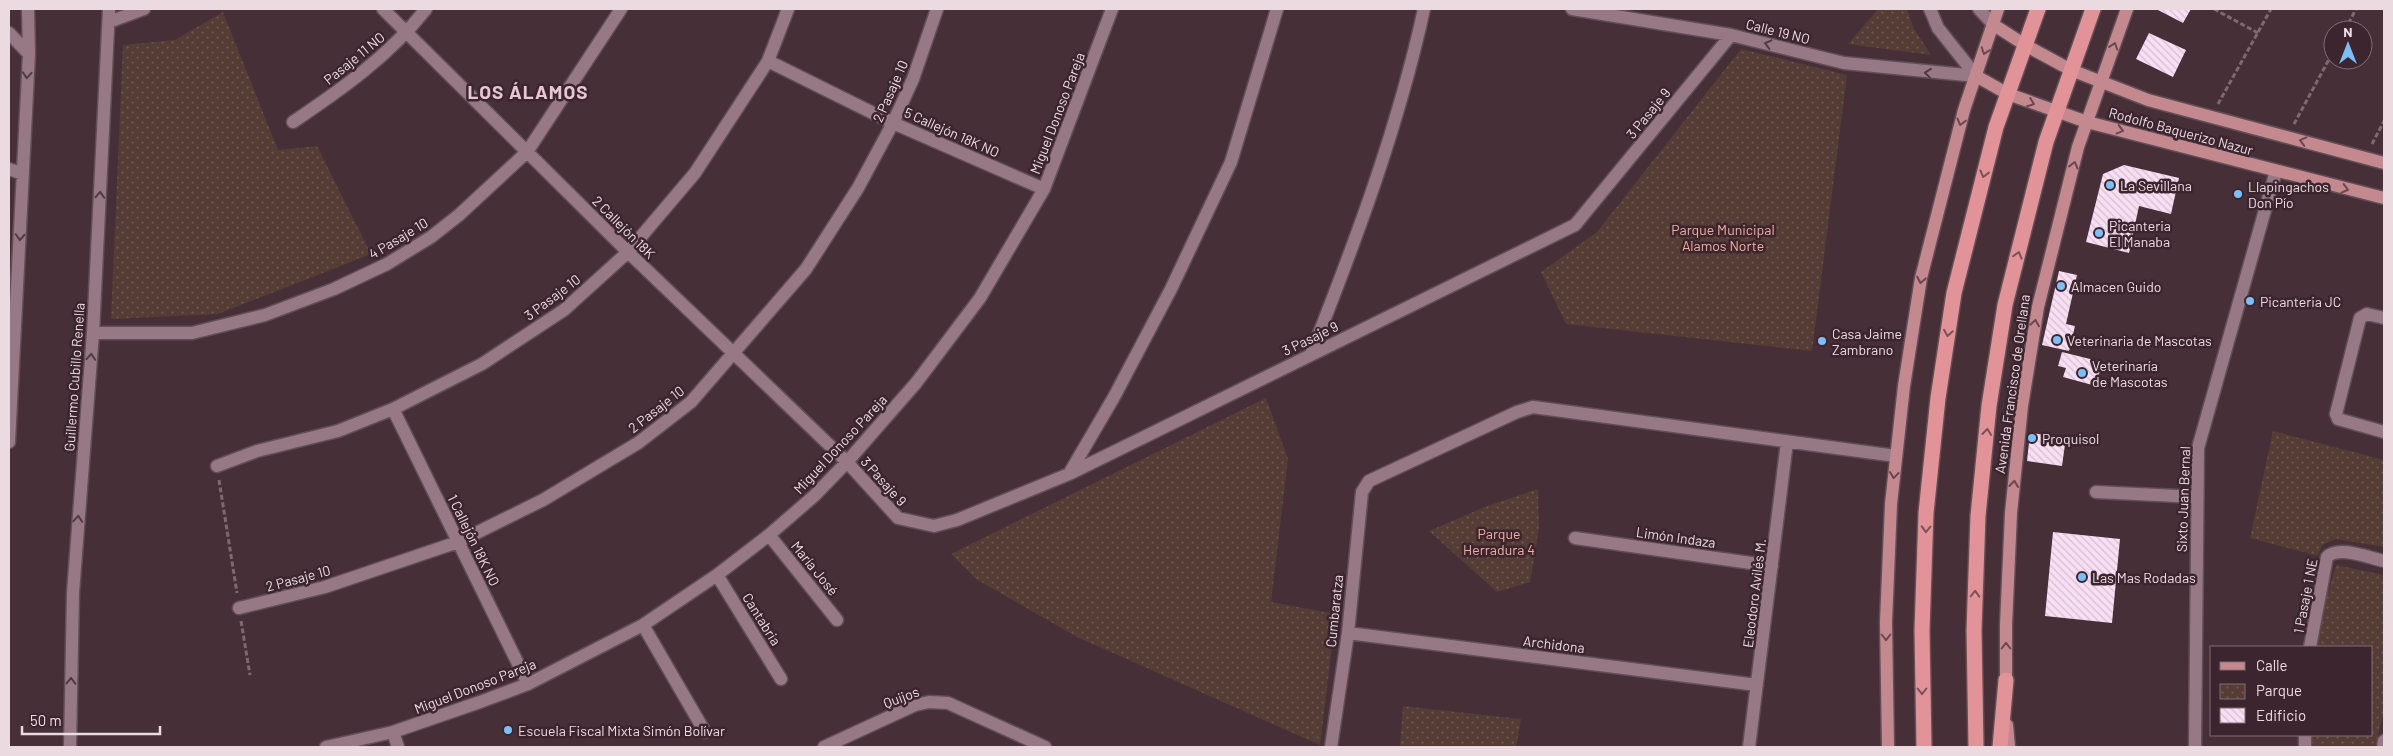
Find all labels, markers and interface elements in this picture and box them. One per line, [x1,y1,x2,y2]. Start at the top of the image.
street label: Calle 19 NO [1744,15,1812,47]
north arrow [2323,20,2373,70]
text: N [2343,23,2353,40]
street label: Pasaje 11 NO [320,28,388,88]
one-way arrow [1764,39,1773,50]
one-way arrow [2108,42,2118,51]
one-way arrow [1981,46,1991,54]
street label: Miguel Donoso Pareja [1026,50,1088,176]
street label: 2 Pasaje 10 [869,57,911,125]
one-way arrow [1923,68,1931,79]
one-way arrow [22,71,33,79]
district label: LOS ÁLAMOS [468,80,589,103]
street label: 3 Pasaje 9 [1622,84,1674,142]
one-way arrow [2026,97,2035,107]
street label: 5 Callejón 18K NO [902,103,1002,161]
street label: Rodolfo Baquerizo Nazur [2107,104,2255,158]
one-way arrow [1956,118,1967,127]
one-way arrow [2115,125,2123,135]
one-way arrow [2299,136,2308,147]
one-way arrow [2068,161,2079,170]
one-way arrow [1979,170,1990,179]
place label: La Sevillana [2120,177,2192,194]
place label: Llapingachos Don Pío [2248,178,2329,211]
marker: La Sevillana [2104,179,2116,191]
one-way arrow [2340,183,2348,193]
marker: Llapingachos Don Pío [2232,188,2244,200]
one-way arrow [95,190,106,198]
street label: 2 Callejón 18K [589,192,659,262]
street label: 4 Pasaje 10 [365,214,431,262]
place label: Picanteria El Manaba [2109,217,2171,250]
park label: Parque Municipal Alamos Norte [1671,221,1775,254]
marker: Picanteria El Manaba [2093,227,2105,239]
one-way arrow [14,233,25,241]
one-way arrow [2012,250,2023,259]
street label: 3 Pasaje 10 [521,270,583,324]
one-way arrow [1917,275,1927,284]
place label: Almacen Guido [2071,278,2161,295]
marker: Almacen Guido [2055,280,2067,292]
street label: Avenida Francisco de Orellana [1991,293,2033,475]
place label: Picanteria JC [2260,293,2341,310]
marker: Picanteria JC [2244,295,2256,307]
street label: Guillermo Cubillo Renella [60,302,88,452]
street label: 3 Pasaje 9 [1279,317,1341,359]
one-way arrow [2030,319,2040,327]
place label: Casa Jaime Zambrano [1832,325,1902,358]
one-way arrow [1943,329,1954,337]
place label: Veterinaria de Mascotas [2067,332,2212,349]
marker: Veterinaria de Mascotas [2051,334,2063,346]
marker: Casa Jaime Zambrano [1816,335,1828,347]
one-way arrow [85,352,96,360]
place label: Veterinaría de Mascotas [2092,357,2168,390]
marker: Veterinaría de Mascotas [2076,367,2088,379]
street label: 2 Pasaje 10 [625,382,687,436]
street label: Miguel Donoso Pareja [790,391,890,497]
one-way arrow [1981,427,1992,435]
place label: Proquisol [2042,430,2099,447]
marker: Proquisol [2026,432,2038,444]
street label: Sixto Juan Bernal [2173,446,2193,552]
street label: 3 Pasaje 9 [858,453,910,509]
one-way arrow [1889,472,1900,480]
one-way arrow [2008,480,2019,488]
street label: 1 Callejón 18K NO [444,491,504,589]
one-way arrow [73,514,84,522]
street label: Limón Indaza [1635,523,1717,551]
park label: Parque Herradura 4 [1463,525,1535,558]
one-way arrow [1920,525,1931,533]
street label: María José [788,537,842,599]
street label: Eleodoro Avilés M. [1739,537,1769,649]
street label: 1 Pasaje 1 NE [2289,557,2321,635]
street label: 2 Pasaje 10 [264,561,332,595]
place label: Las Mas Rodadas [2092,569,2196,586]
marker: Las Mas Rodadas [2076,571,2088,583]
street label: Cumbaratza [1322,574,1346,648]
one-way arrow [1970,589,1980,597]
street label: Cantabria [739,590,785,648]
street label: Archidona [1522,632,1586,656]
one-way arrow [1881,634,1891,642]
one-way arrow [2001,642,2011,650]
legend [2210,646,2373,736]
street label: Miguel Donoso Pareja [412,655,538,717]
text: Calle [2256,656,2288,674]
one-way arrow [66,677,76,684]
text: Parque [2256,681,2302,699]
street label: Quijos [881,682,922,712]
one-way arrow [1917,688,1927,695]
scale bar [22,704,160,736]
text: Edificio [2256,706,2306,724]
text: 50 m [30,711,62,729]
place label: Escuela Fiscal Mixta Simón Bolívar [518,722,725,739]
marker: Escuela Fiscal Mixta Simón Bolívar [502,724,514,736]

